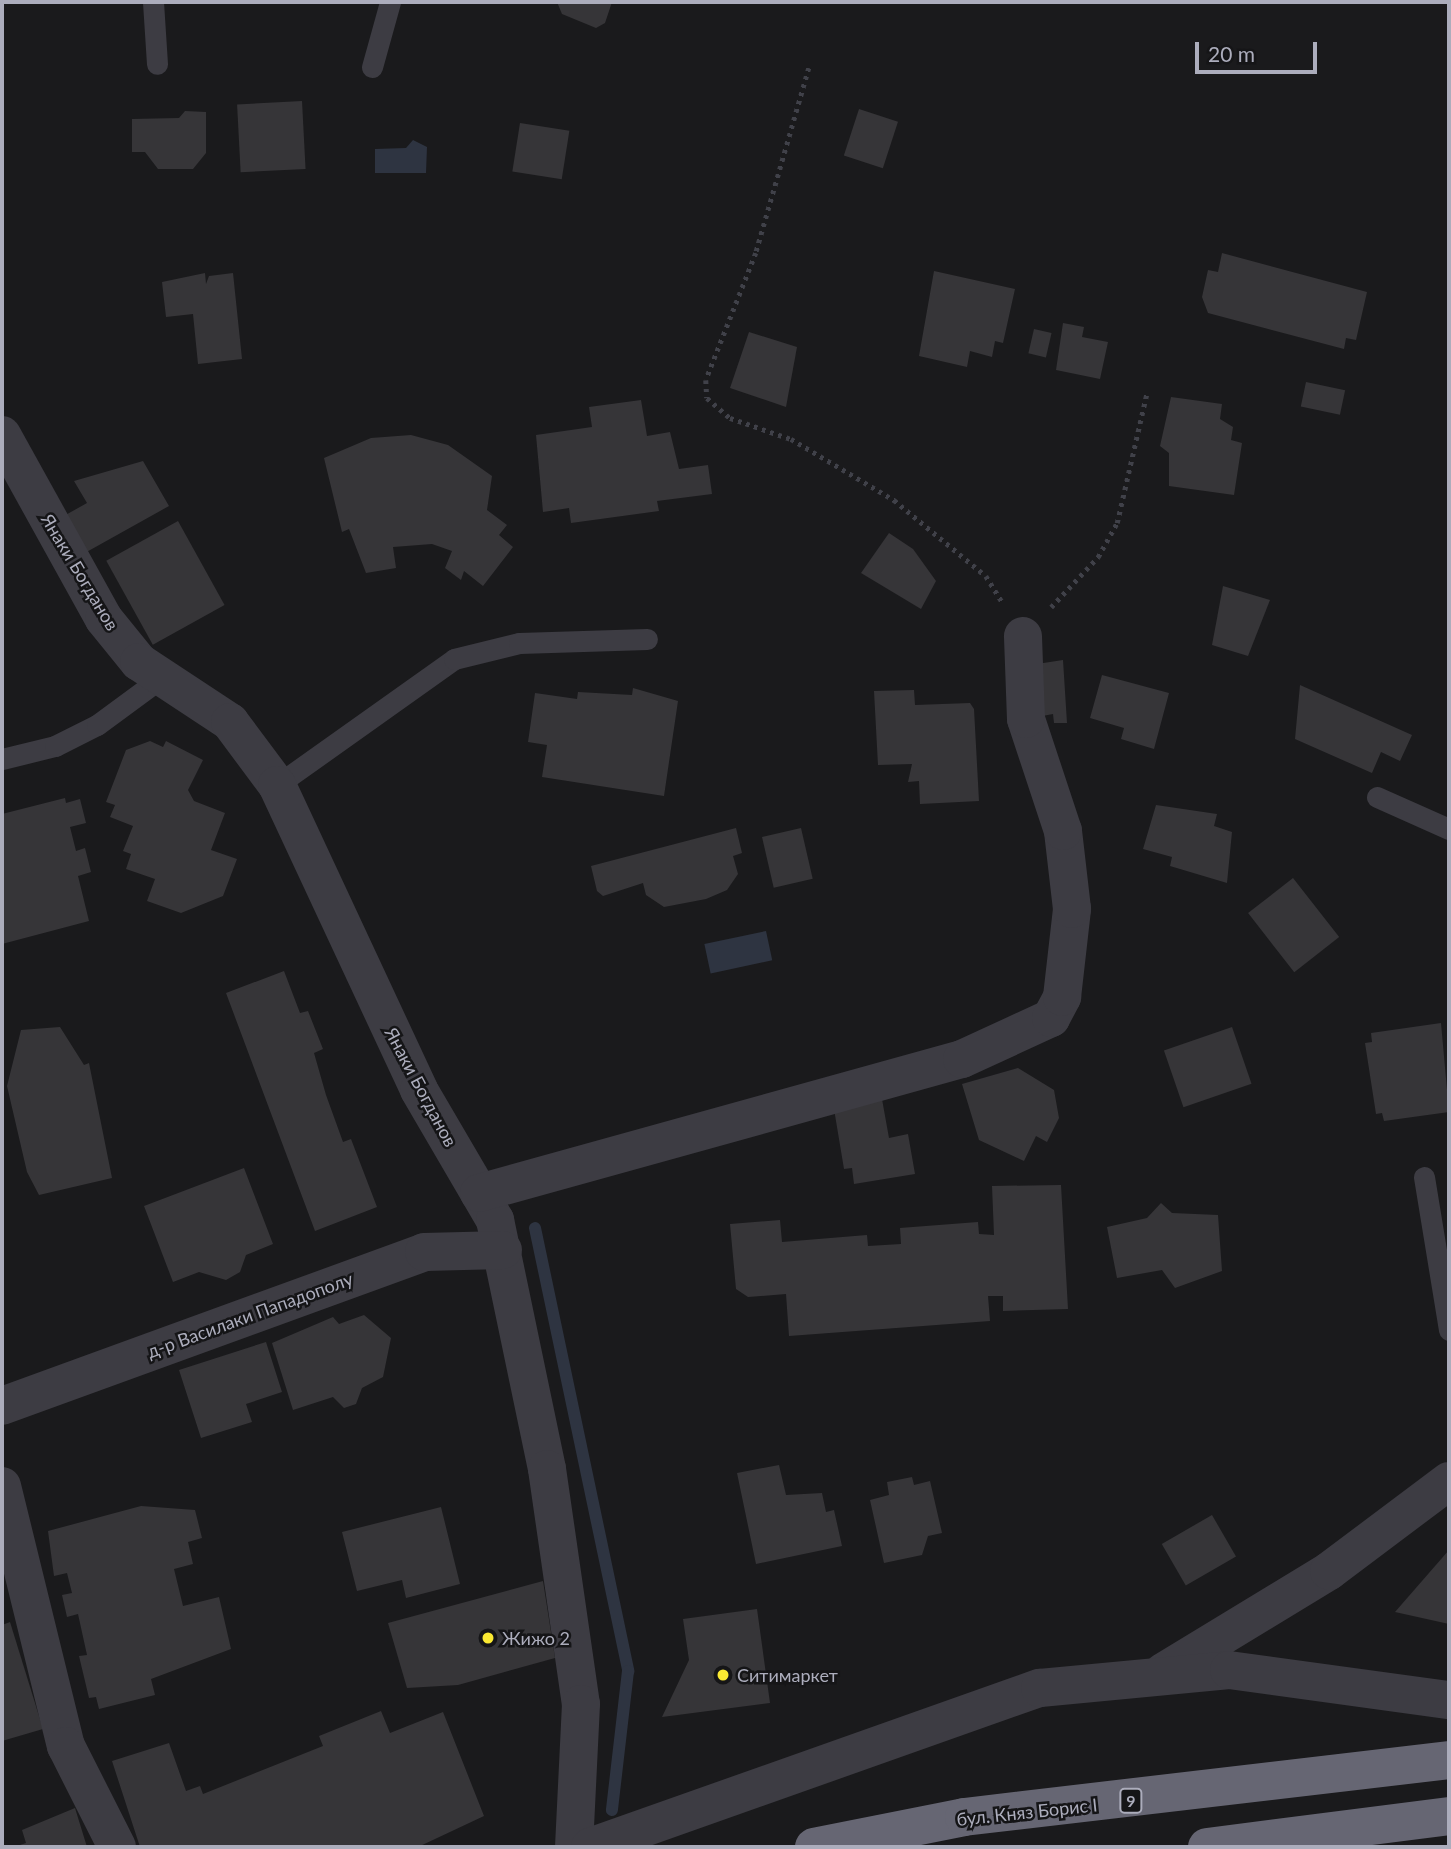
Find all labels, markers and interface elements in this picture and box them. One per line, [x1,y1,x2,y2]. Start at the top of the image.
scale bar [1199,28,1322,72]
text: 20 m [1208,41,1255,66]
street label: Янаки Богданов [37,510,123,634]
street label: Янаки Богданов [380,1024,462,1150]
street label: д-р Василаки Пападополу [144,1268,356,1362]
place label: Жижо 2 [502,1627,570,1649]
marker: Жижо 2 [480,1630,496,1646]
place label: Ситимаркет [737,1664,838,1686]
marker: Ситимаркет [715,1667,731,1683]
road number: 9 [1119,1788,1143,1814]
street label: бул. Княз Борис I [955,1794,1099,1830]

